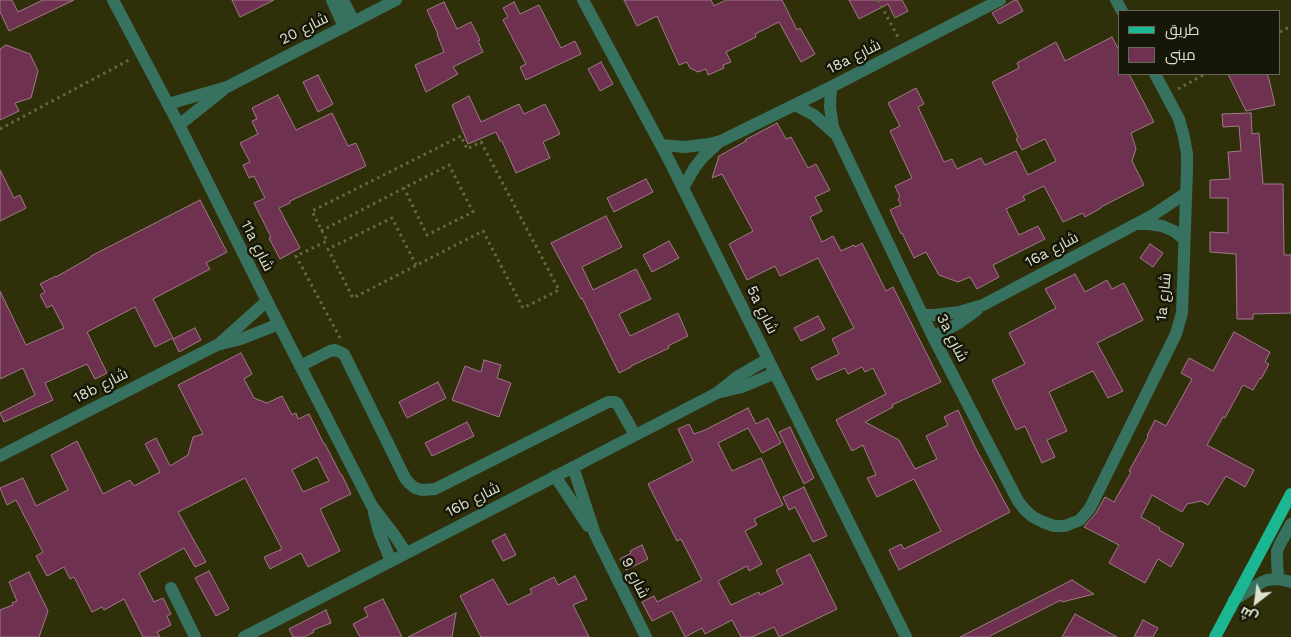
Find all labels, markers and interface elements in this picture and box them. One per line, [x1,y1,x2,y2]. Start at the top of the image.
street label: شارع 20 [277,9,331,49]
legend [1118,10,1281,75]
text: طريق [1165,21,1199,39]
street label: 18a شارع [824,36,884,78]
text: مبنى [1165,46,1196,64]
street label: 11a شارع [237,218,277,274]
street label: 16a شارع [1022,229,1082,271]
street label: 1a شارع [1153,272,1175,322]
street label: 5a شارع [743,283,781,337]
street label: 3a شارع [932,311,972,365]
street label: 18b شارع [71,365,131,407]
street label: 16b شارع [443,479,503,521]
street label: شارع 9 [617,555,653,601]
north arrow [1231,577,1281,627]
text: ش [1237,604,1260,626]

